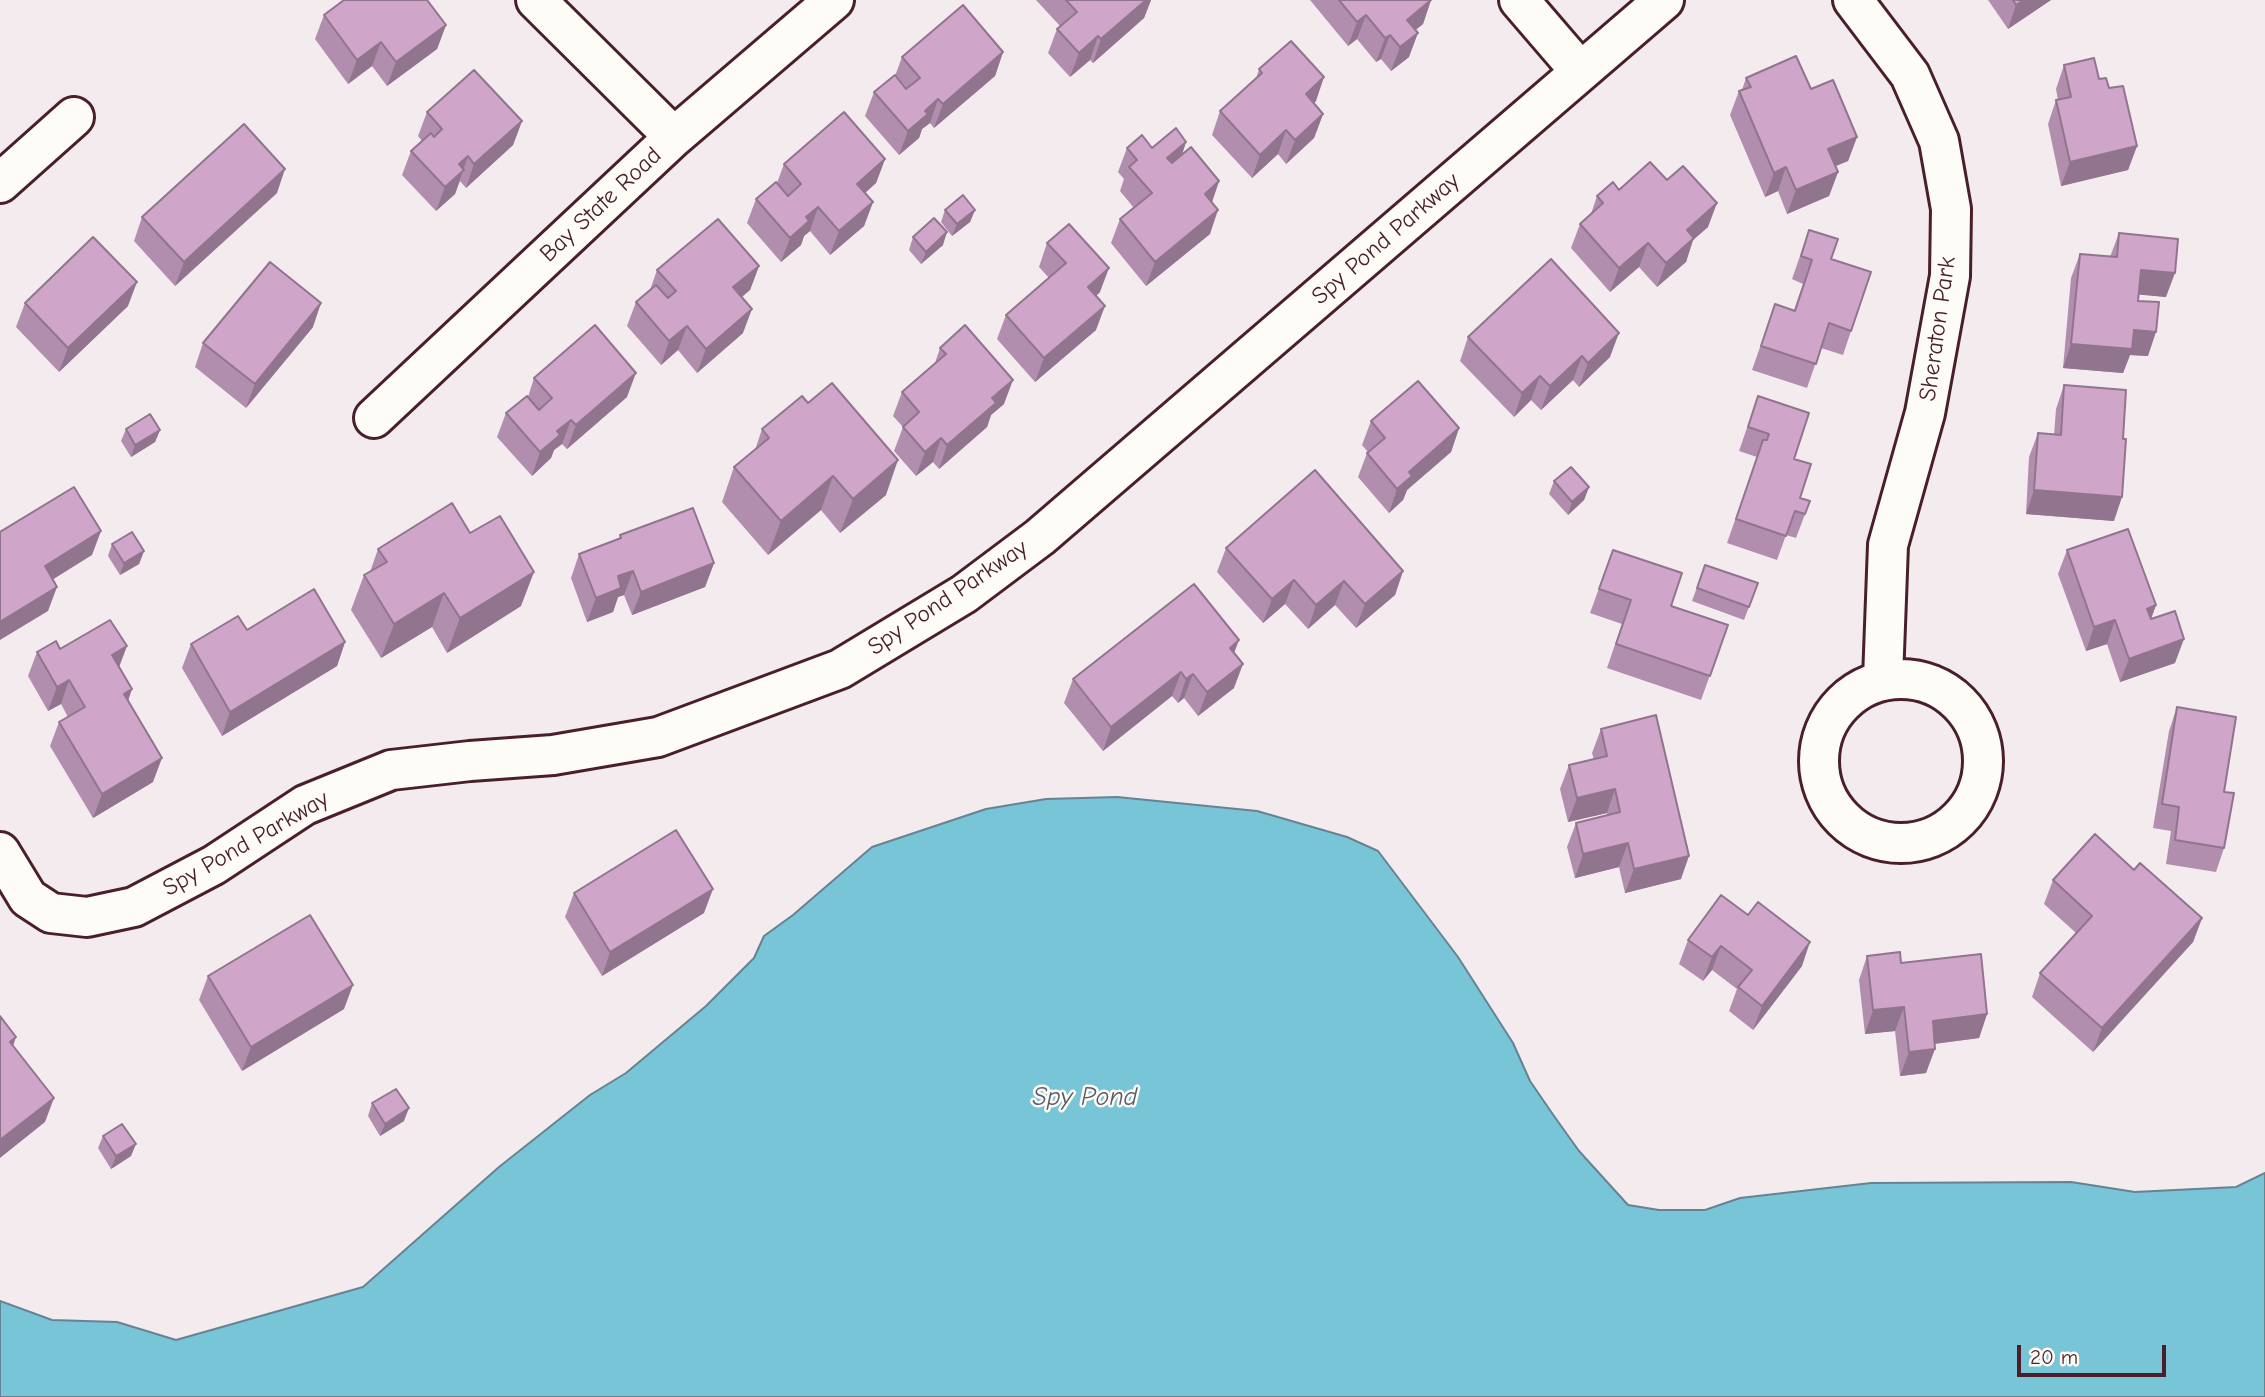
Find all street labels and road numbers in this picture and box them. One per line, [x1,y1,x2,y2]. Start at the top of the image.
street label: Bay State Road [534,141,668,269]
street label: Spy Pond Parkway [1306,167,1466,311]
street label: Sheraton Park [1914,255,1962,403]
street label: Spy Pond Parkway [863,534,1033,662]
street label: Spy Pond Parkway [158,785,334,903]

